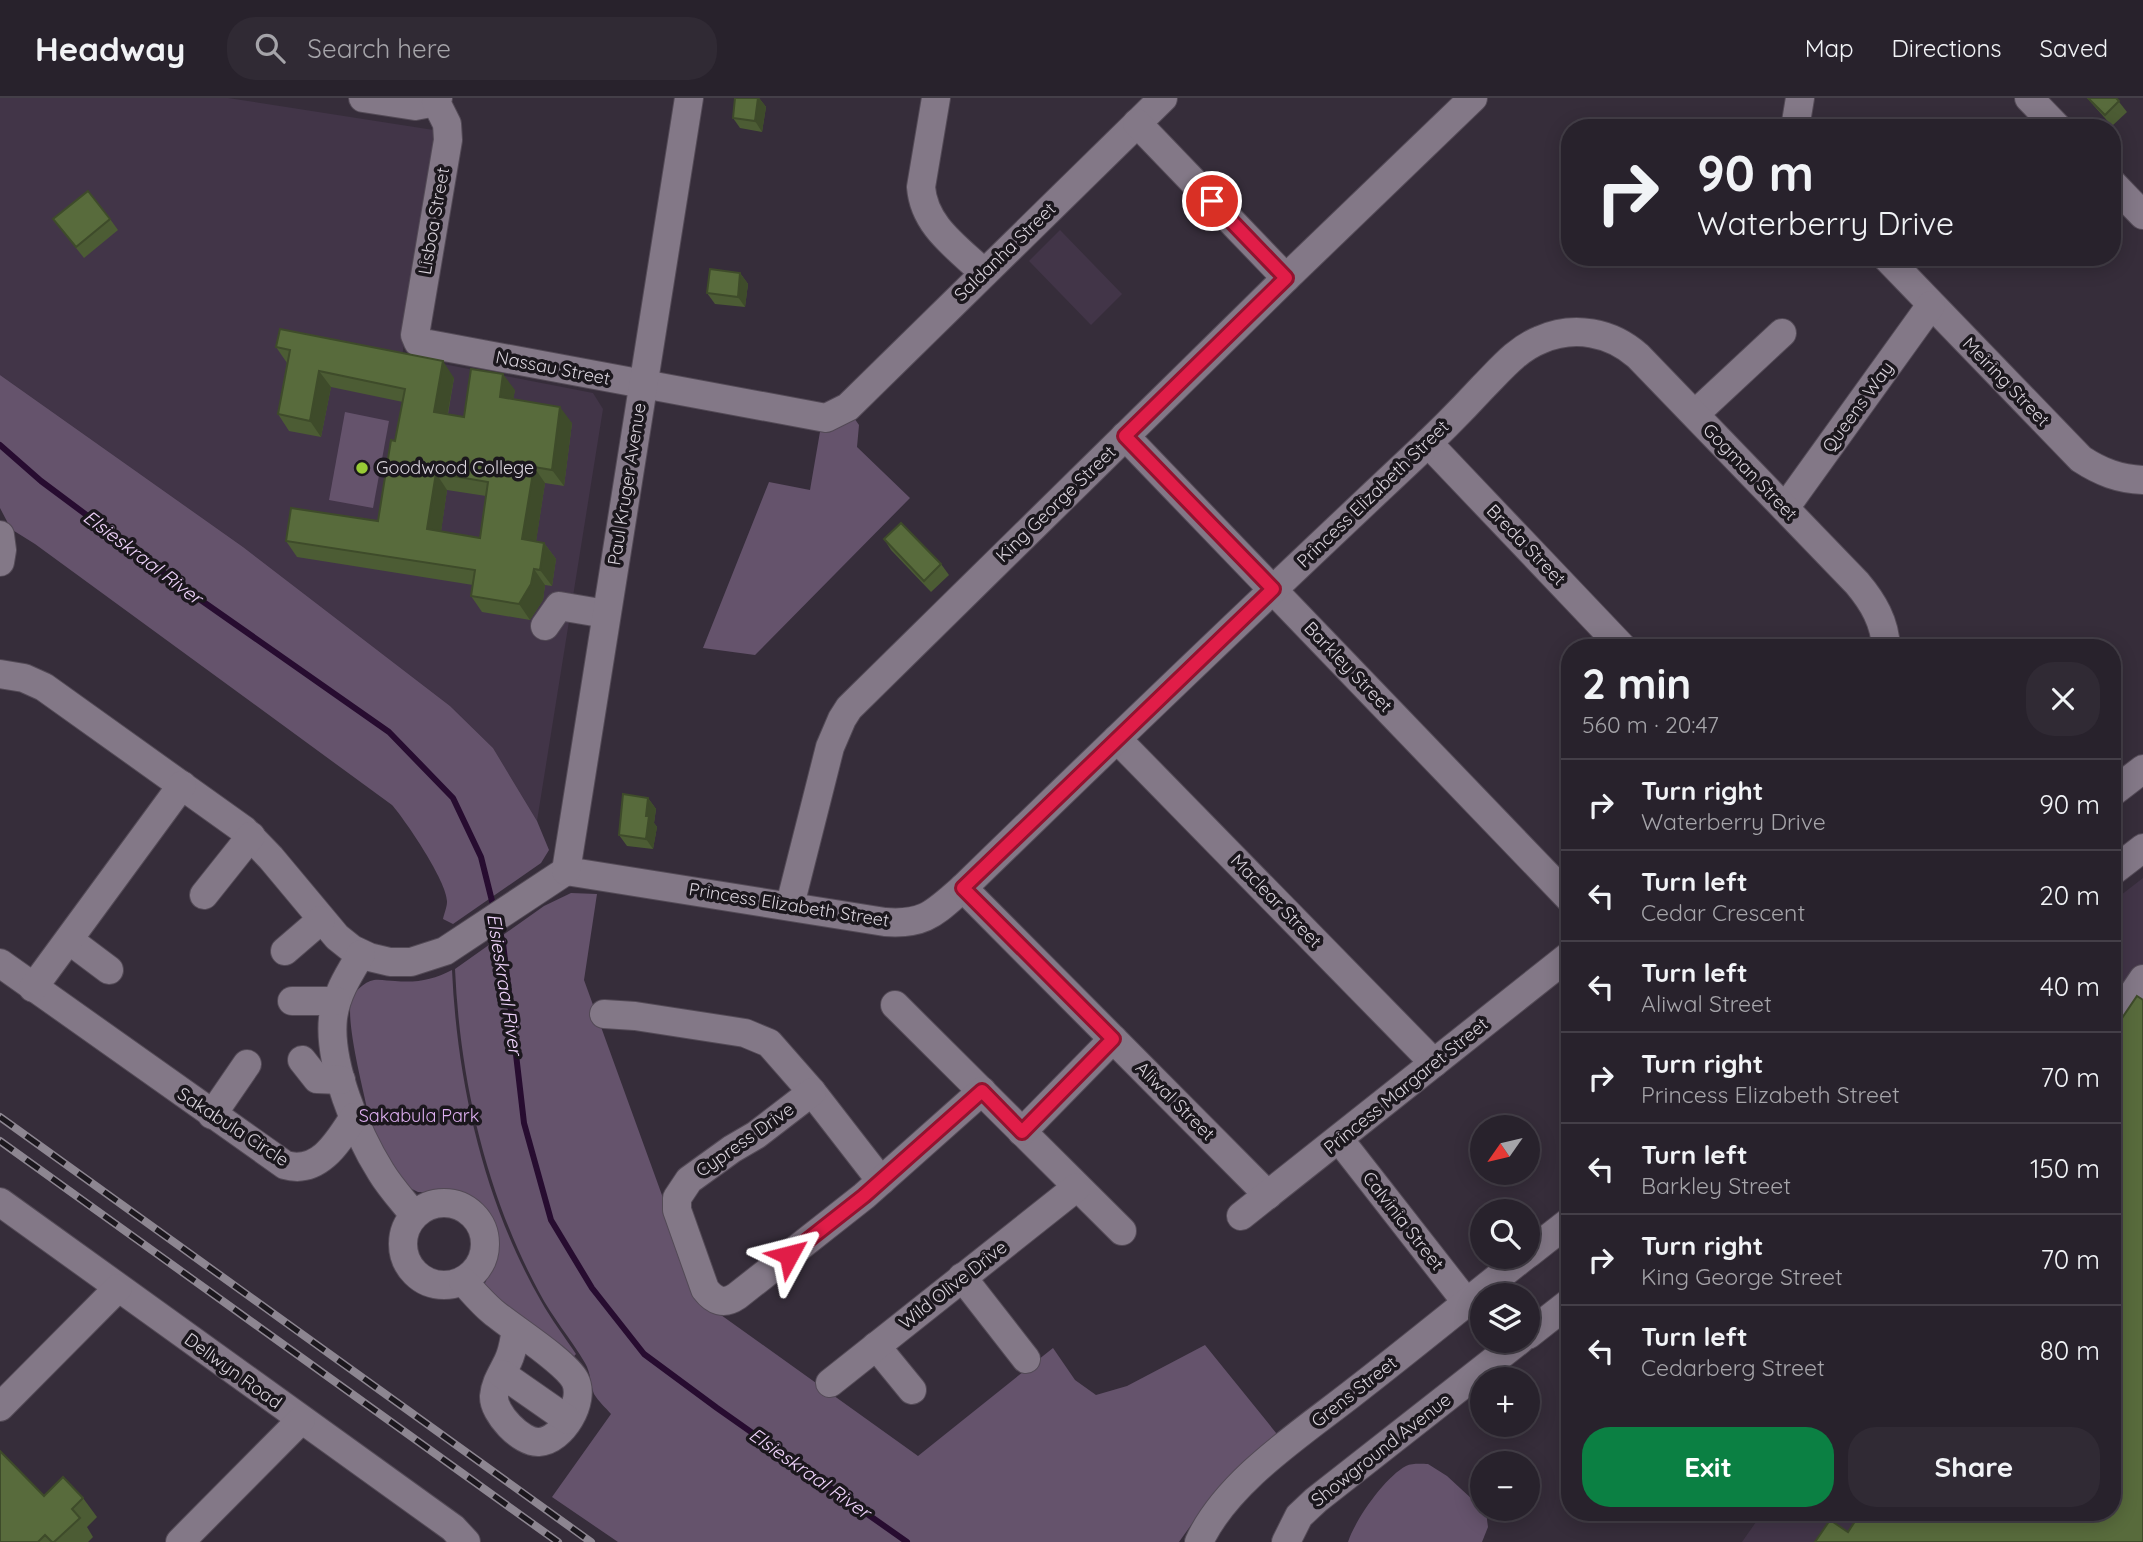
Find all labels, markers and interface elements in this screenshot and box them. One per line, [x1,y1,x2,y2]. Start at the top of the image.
search box [227,17,717,80]
text: Headway [35,28,185,69]
icon: search [251,29,289,67]
text: Search here [307,32,451,65]
text: Map [1805,33,1854,63]
text: Directions [1892,33,2002,63]
text: Saved [2040,33,2108,63]
text: 90 m [1697,142,1814,203]
icon: right [1582,147,1673,238]
street label: Lisboa Street [413,165,454,276]
pin [1182,171,1242,231]
icon: arrive [1193,182,1231,220]
street label: Saldanha Street [949,197,1060,306]
text: Waterberry Drive [1697,203,1954,243]
street label: Meiring Street [1958,332,2055,431]
street label: Nassau Street [494,345,612,390]
street label: Queens Way [1817,357,1898,457]
street label: Paul Kruger Avenue [602,401,651,567]
street label: Princess Elizabeth Street [1292,415,1453,572]
street label: Gogman Street [1698,418,1803,525]
street label: King George Street [991,441,1120,567]
place label: Goodwood College [376,456,534,479]
marker: Goodwood College [354,460,370,476]
street label: Breda Street [1482,499,1571,590]
water label: Elsieskraal River [79,504,209,611]
street label: Barkley Street [1299,616,1397,717]
text: 2 min [1582,657,1691,710]
button: close [2026,662,2100,736]
text: 560 m · 20:47 [1582,710,1719,739]
text: Turn right [1641,774,1763,807]
icon: right [1582,786,1620,824]
text: 90 m [2039,788,2100,821]
text: Waterberry Drive [1641,807,1826,836]
street label: Maclear Street [1226,849,1327,952]
text: Turn left [1641,865,1748,898]
street label: Princess Elizabeth Street [687,877,891,932]
icon: left [1582,877,1620,915]
text: 20 m [2039,879,2100,912]
text: Cedar Crescent [1641,898,1805,927]
water label: Elsieskraal River [482,912,528,1059]
text: Turn left [1641,956,1748,989]
icon: left [1582,968,1620,1006]
text: 40 m [2040,970,2100,1003]
text: Aliwal Street [1641,989,1772,1018]
street label: Princess Margaret Street [1319,1012,1492,1159]
text: Turn right [1641,1047,1763,1080]
street label: Aliwal Street [1131,1056,1220,1145]
icon: right [1582,1059,1620,1097]
text: 70 m [2040,1061,2100,1094]
text: Princess Elizabeth Street [1641,1080,1900,1109]
street label: Sakabula Circle [173,1082,293,1171]
street label: Cypress Drive [691,1097,798,1182]
park label: Sakabula Park [359,1104,479,1127]
north arrow [1470,1115,1540,1185]
map controls [1470,1115,1540,1521]
text: Turn left [1641,1138,1748,1171]
icon: left [1582,1150,1620,1188]
text: 150 m [2030,1152,2100,1185]
street label: Calvinia Street [1358,1167,1449,1275]
text: Barkley Street [1641,1171,1791,1200]
button: search [1470,1199,1540,1269]
position arrow [752,1218,826,1292]
text: Turn right [1641,1229,1763,1262]
street label: Wild Olive Drive [894,1235,1011,1334]
icon: right [1582,1241,1620,1279]
text: 70 m [2040,1243,2100,1276]
text: King George Street [1641,1262,1843,1291]
button: layers [1470,1283,1540,1353]
text: Turn left [1641,1320,1748,1353]
street label: Dellwyn Road [180,1327,287,1414]
icon: left [1582,1332,1620,1370]
text: 80 m [2040,1334,2100,1367]
street label: Grens Street [1306,1351,1401,1432]
text: Cedarberg Street [1641,1353,1825,1382]
button: + [1470,1367,1540,1437]
street label: Showground Avenue [1306,1388,1455,1511]
water label: Elsieskraal River [745,1422,877,1525]
button: Exit [1582,1427,1834,1507]
button: Share [1848,1427,2100,1507]
button: − [1470,1451,1540,1521]

